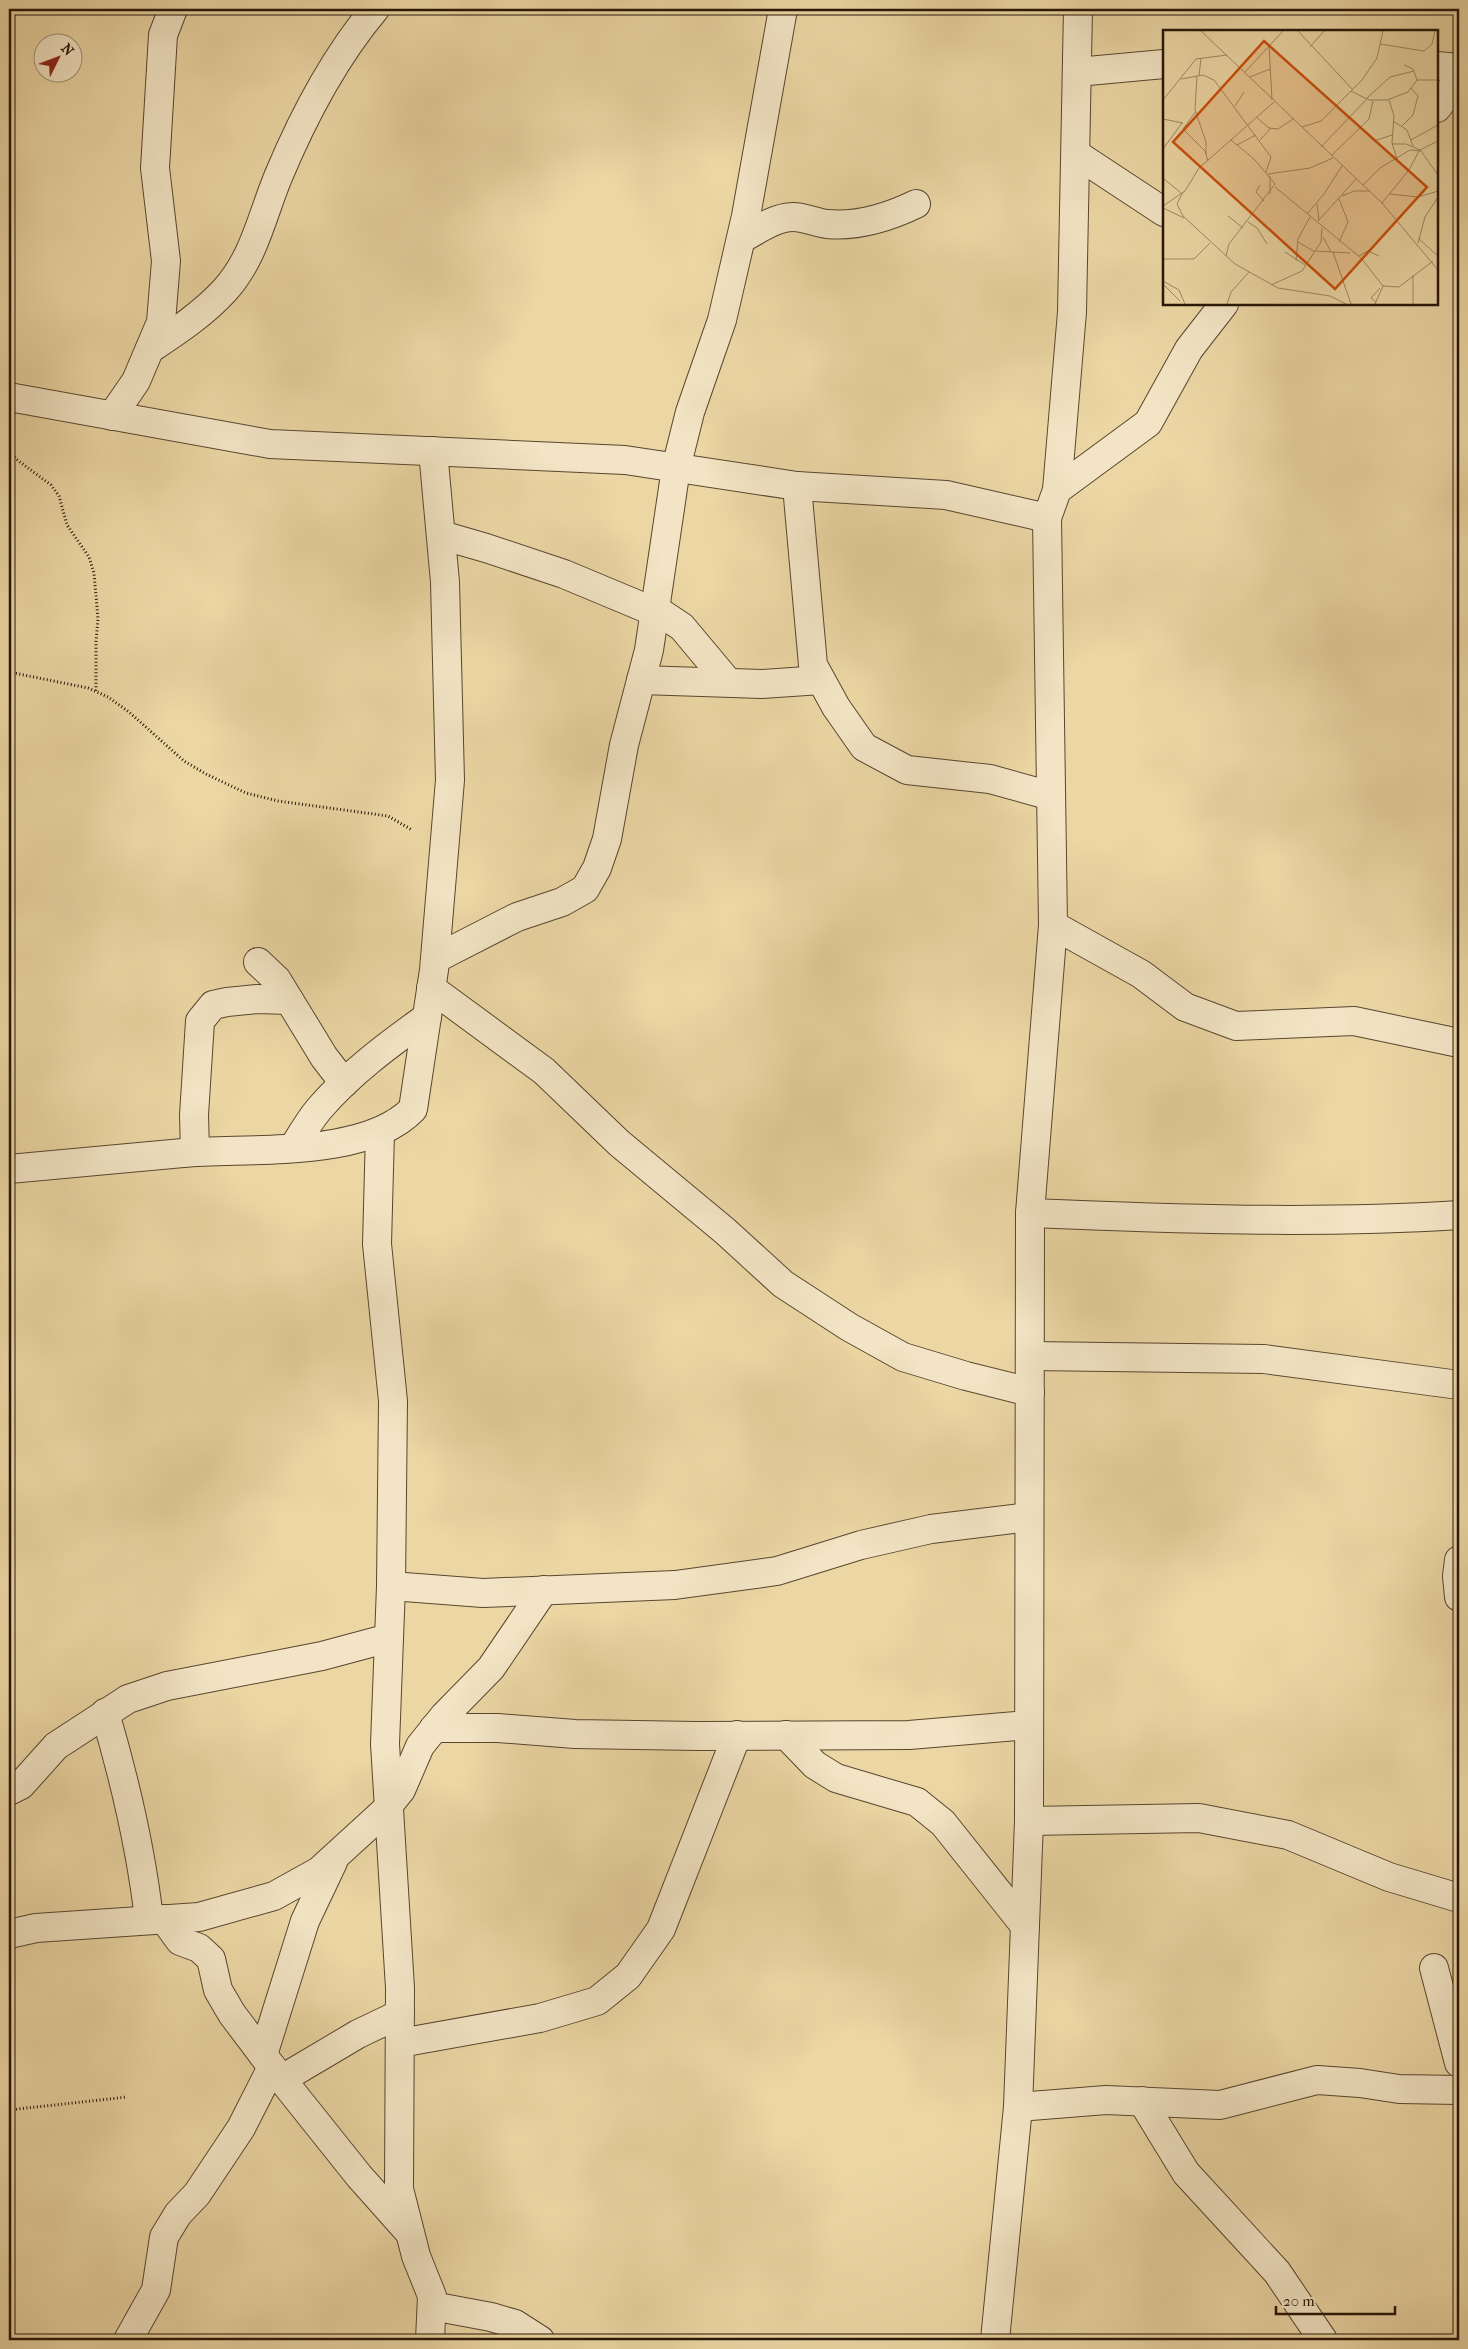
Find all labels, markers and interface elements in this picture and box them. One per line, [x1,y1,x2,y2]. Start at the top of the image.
inset map [1163,30,1438,305]
north arrow [32,32,82,82]
text: N [57,40,77,60]
scale bar [1276,2284,1394,2316]
text: 20 m [1283,2292,1315,2310]

